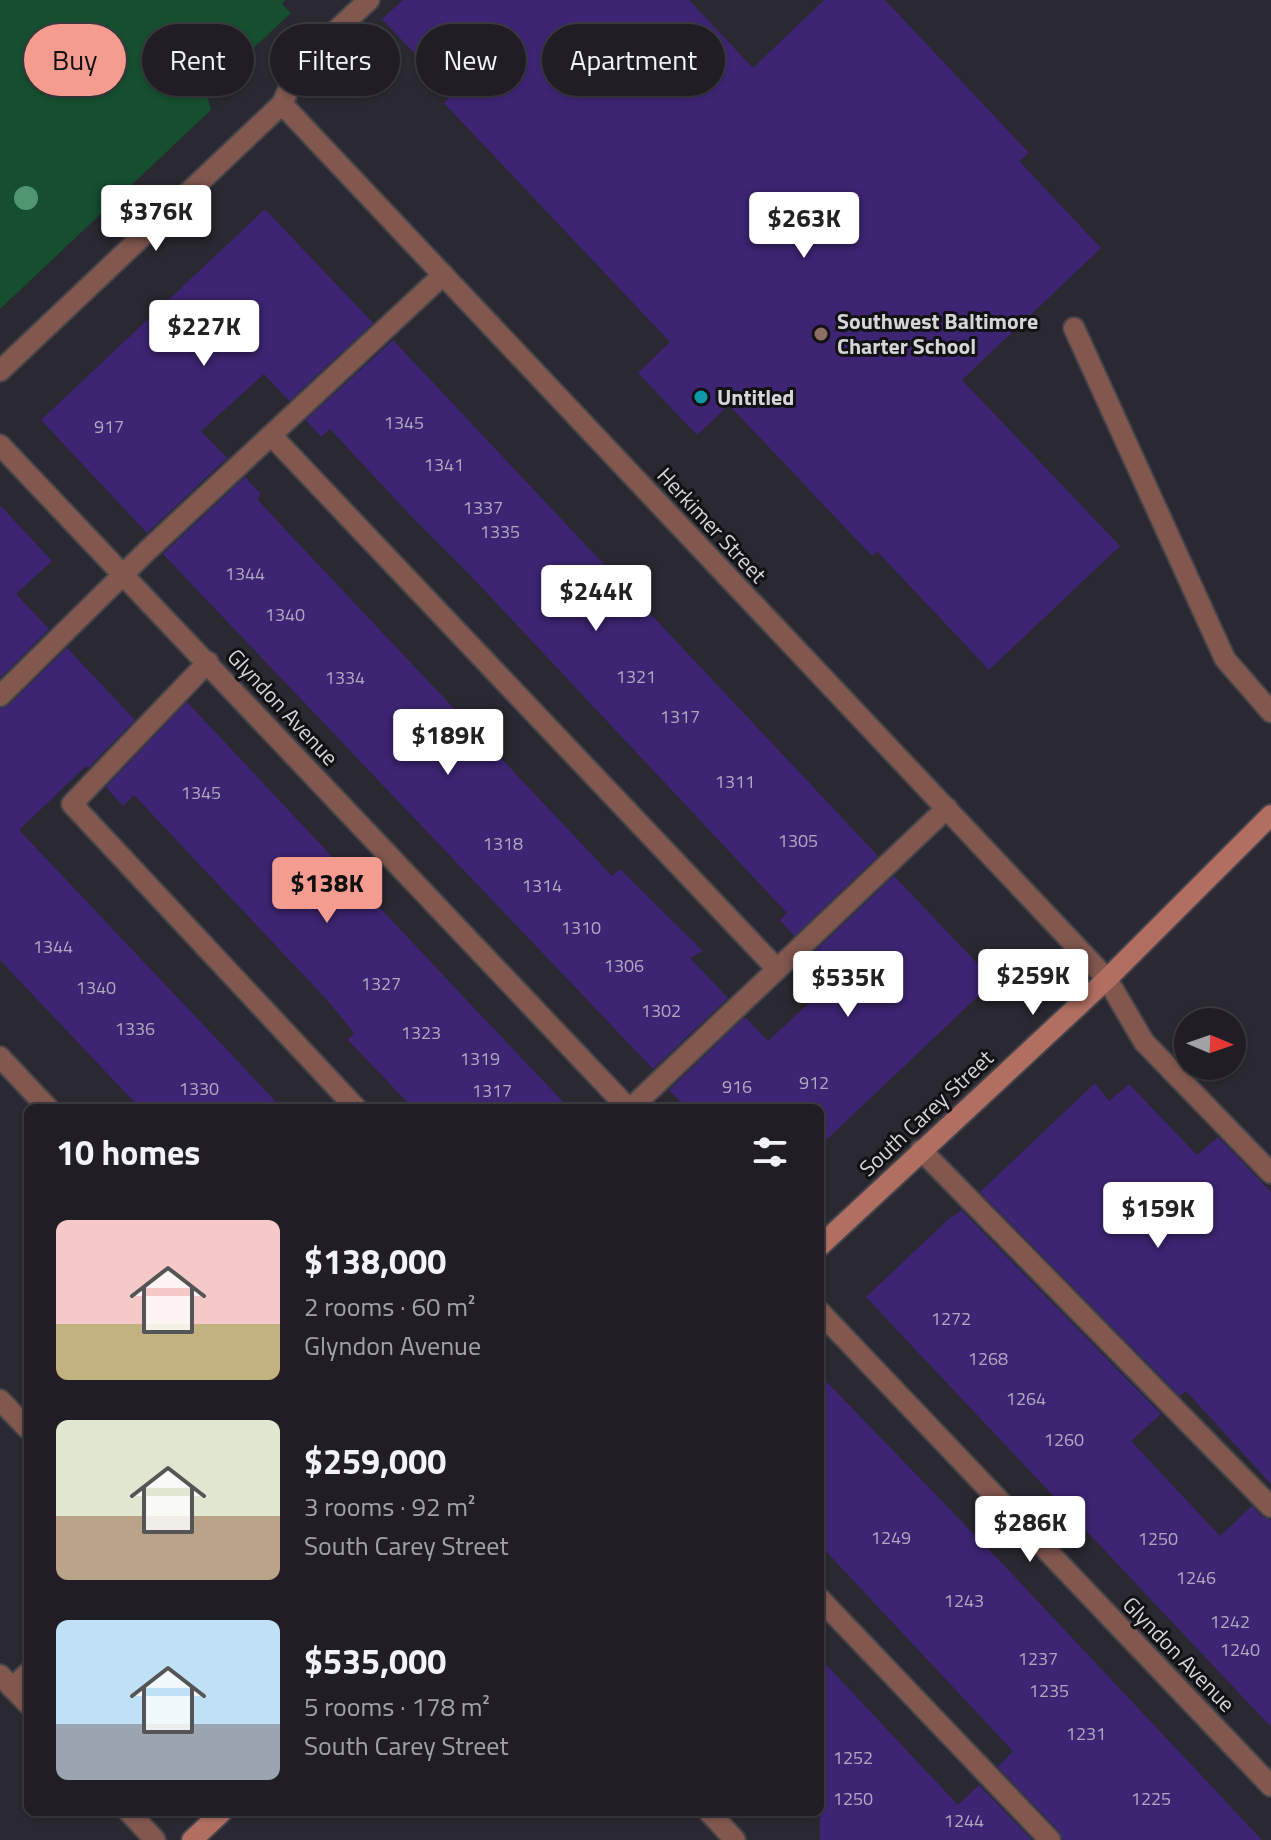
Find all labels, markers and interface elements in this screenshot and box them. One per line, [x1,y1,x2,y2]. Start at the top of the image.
chip: Buy [24,24,126,96]
chip: Rent [142,24,254,96]
chip: Filters [270,24,400,96]
chip: New [416,24,526,96]
chip: Apartment [542,24,725,96]
pin: $376K [100,185,212,253]
text: $376K [119,191,193,230]
pin: $263K [748,192,860,260]
text: $263K [767,198,841,237]
pin: $227K [148,300,260,368]
place label: Southwest Baltimore Charter School [837,304,1038,363]
text: $227K [167,306,241,345]
marker: Southwest Baltimore Charter School [812,325,830,343]
place label: Untitled [717,380,794,414]
marker: Untitled [692,388,710,406]
house number: 1345 [384,409,424,436]
house number: 917 [94,413,124,440]
house number: 1341 [424,451,464,478]
street label: Herkimer Street [649,459,775,591]
house number: 1337 [463,494,503,521]
house number: 1335 [480,518,520,545]
house number: 1344 [225,560,265,587]
pin: $244K [540,565,652,633]
text: $244K [559,571,633,610]
house number: 1340 [265,601,305,628]
street label: Glyndon Avenue [219,641,347,773]
house number: 1321 [616,663,656,690]
house number: 1334 [325,664,365,691]
house number: 1317 [660,703,700,730]
pin: $189K [392,709,504,777]
text: $189K [411,715,485,754]
house number: 1311 [715,768,755,795]
house number: 1345 [181,779,221,806]
house number: 1305 [778,827,818,854]
house number: 1318 [483,830,523,857]
pin: $138K [271,857,383,925]
text: $138K [290,863,364,902]
house number: 1314 [522,872,562,899]
house number: 1310 [561,914,601,941]
house number: 1344 [33,933,73,960]
pin: $259K [977,949,1089,1017]
pin: $535K [792,951,904,1019]
house number: 1306 [604,952,644,979]
text: $259K [996,955,1070,994]
text: $535K [811,957,885,996]
house number: 1327 [361,970,401,997]
house number: 1340 [76,974,116,1001]
house number: 1302 [641,997,681,1024]
north arrow [1174,1008,1246,1080]
map controls [1174,1008,1246,1080]
house number: 1336 [115,1015,155,1042]
house number: 1323 [401,1019,441,1046]
street label: South Carey Street [851,1041,1001,1184]
house number: 1319 [460,1045,500,1072]
house number: 912 [799,1069,829,1096]
house number: 916 [722,1073,752,1100]
house number: 1330 [179,1075,219,1102]
house number: 1317 [472,1077,512,1104]
text: 10 homes [56,1126,200,1178]
icon: filters [748,1130,792,1174]
pin: $159K [1102,1182,1214,1250]
text: $159K [1121,1188,1195,1227]
text: $138,000 [304,1235,446,1287]
icon: home [120,1252,216,1348]
text: 2 rooms · 60 m² [304,1287,475,1326]
house number: 1272 [931,1305,971,1332]
text: Glyndon Avenue [304,1326,481,1365]
house number: 1268 [968,1345,1008,1372]
house number: 1264 [1006,1385,1046,1412]
house number: 1260 [1044,1426,1084,1453]
text: $259,000 [304,1435,446,1487]
icon: home [120,1452,216,1548]
text: 3 rooms · 92 m² [304,1487,475,1526]
pin: $286K [974,1496,1086,1564]
text: $286K [993,1502,1067,1541]
house number: 1249 [871,1524,911,1551]
house number: 1250 [1138,1525,1178,1552]
text: South Carey Street [304,1526,509,1565]
house number: 1246 [1176,1564,1216,1591]
house number: 1243 [944,1587,984,1614]
street label: Glyndon Avenue [1115,1588,1243,1720]
house number: 1242 [1210,1608,1250,1635]
text: $535,000 [304,1635,446,1687]
house number: 1240 [1220,1636,1260,1663]
house number: 1237 [1018,1645,1058,1672]
icon: home [120,1652,216,1748]
house number: 1235 [1029,1677,1069,1704]
text: 5 rooms · 178 m² [304,1687,490,1726]
house number: 1231 [1066,1720,1106,1747]
text: South Carey Street [304,1726,509,1765]
house number: 1252 [833,1744,873,1771]
house number: 1250 [833,1785,873,1812]
house number: 1225 [1131,1785,1171,1812]
house number: 1244 [944,1807,984,1834]

